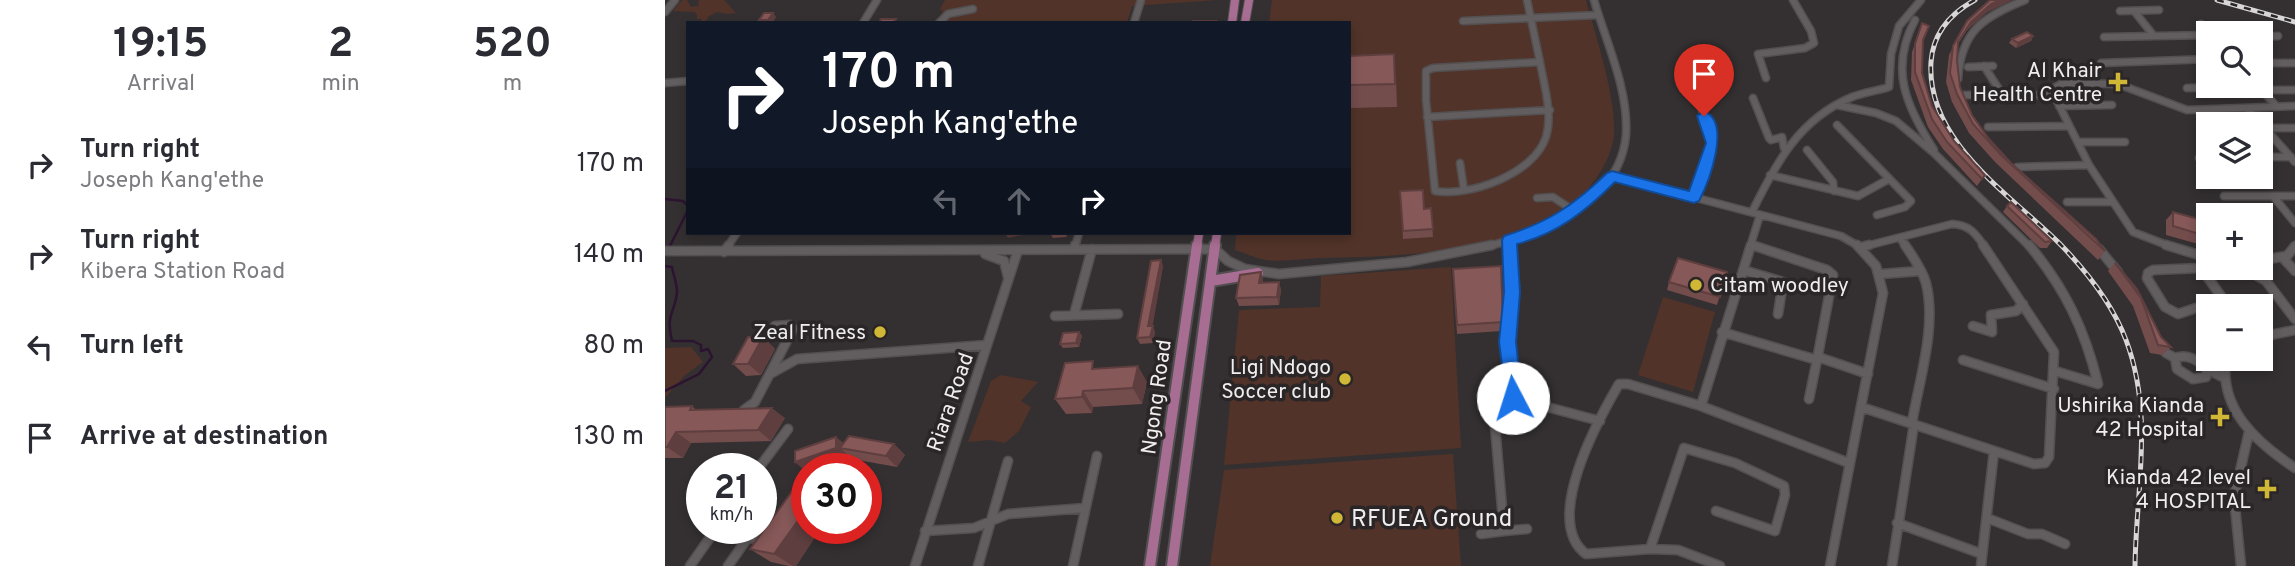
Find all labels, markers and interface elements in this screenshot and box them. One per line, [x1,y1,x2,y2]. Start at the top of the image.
text: 19:15 [113,19,208,72]
text: 2 [328,19,353,72]
text: 520 [473,19,552,72]
map controls [2196,21,2273,371]
button: search [2196,21,2273,98]
text: 170 m [822,44,955,106]
pin [1674,44,1734,116]
icon: right [707,49,798,140]
icon: arrive [1685,55,1723,93]
place label: Al Khair Health Centre [1972,58,2102,109]
text: Arrival [126,70,195,99]
text: min [322,70,360,99]
text: m [503,70,522,99]
marker: Al Khair Health Centre [2108,72,2128,92]
text: Joseph Kang'ethe [822,105,1078,145]
button: layers [2196,112,2273,189]
text: Turn right [80,134,200,167]
icon: right [21,146,59,184]
text: 170 m [577,148,644,181]
text: Joseph Kang'ethe [80,167,264,196]
icon: left [927,182,965,220]
icon: ahead [1000,182,1038,220]
icon: right [1073,182,1111,220]
button: + [2196,203,2273,280]
text: Turn right [80,225,200,258]
icon: right [21,237,59,275]
text: 140 m [574,239,644,272]
text: Kibera Station Road [80,258,285,287]
place label: Citam woodley [1710,273,1849,300]
marker: Citam woodley [1688,277,1704,293]
button: − [2196,294,2273,371]
place label: Zeal Fitness [753,320,866,347]
marker: Zeal Fitness [872,324,888,340]
icon: left [21,328,59,366]
text: Turn left [80,330,184,363]
text: 80 m [584,330,644,363]
street label: Ngong Road [1136,338,1179,456]
street label: Riara Road [922,349,981,456]
place label: Ligi Ndogo Soccer club [1221,355,1331,406]
position arrow [1476,361,1550,435]
marker: Ligi Ndogo Soccer club [1337,371,1353,387]
place label: Ushirika Kianda 42 Hospital [2057,393,2204,444]
marker: Ushirika Kianda 42 Hospital [2210,407,2230,427]
icon: arrive [21,419,59,457]
text: Arrive at destination [80,421,328,454]
text: 130 m [574,421,644,454]
speed limit sign: 30 [791,453,882,544]
place label: Kianda 42 level 4 HOSPITAL [2106,465,2251,516]
text: 21 [714,467,749,511]
marker: Kianda 42 level 4 HOSPITAL [2257,479,2277,499]
text: km/h [710,504,753,527]
place label: RFUEA Ground [1351,505,1512,535]
marker: RFUEA Ground [1329,510,1345,526]

